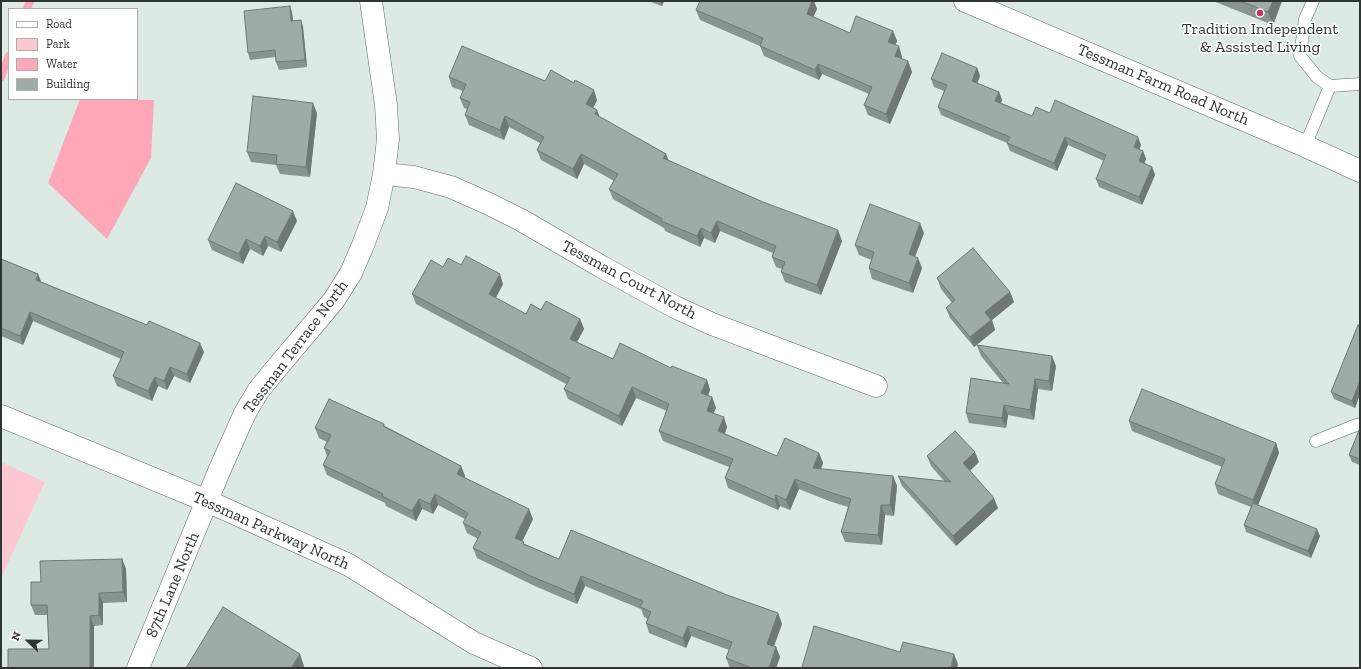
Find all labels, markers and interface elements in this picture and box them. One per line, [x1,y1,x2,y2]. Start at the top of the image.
legend [8,8,138,100]
marker: Tradition Independent & Assisted Living [1255,8,1265,18]
text: Road [46,17,72,31]
place label: Tradition Independent & Assisted Living [1182,19,1338,57]
text: Park [46,37,70,51]
street label: Tessman Farm Road North [1074,40,1252,130]
text: Water [46,57,78,71]
text: Building [46,77,90,91]
street label: Tessman Court North [558,236,700,324]
street label: Tessman Terrace North [240,276,352,418]
street label: Tessman Parkway North [190,488,352,574]
street label: 87th Lane North [142,529,204,641]
north arrow [8,621,48,661]
text: N [9,630,24,643]

